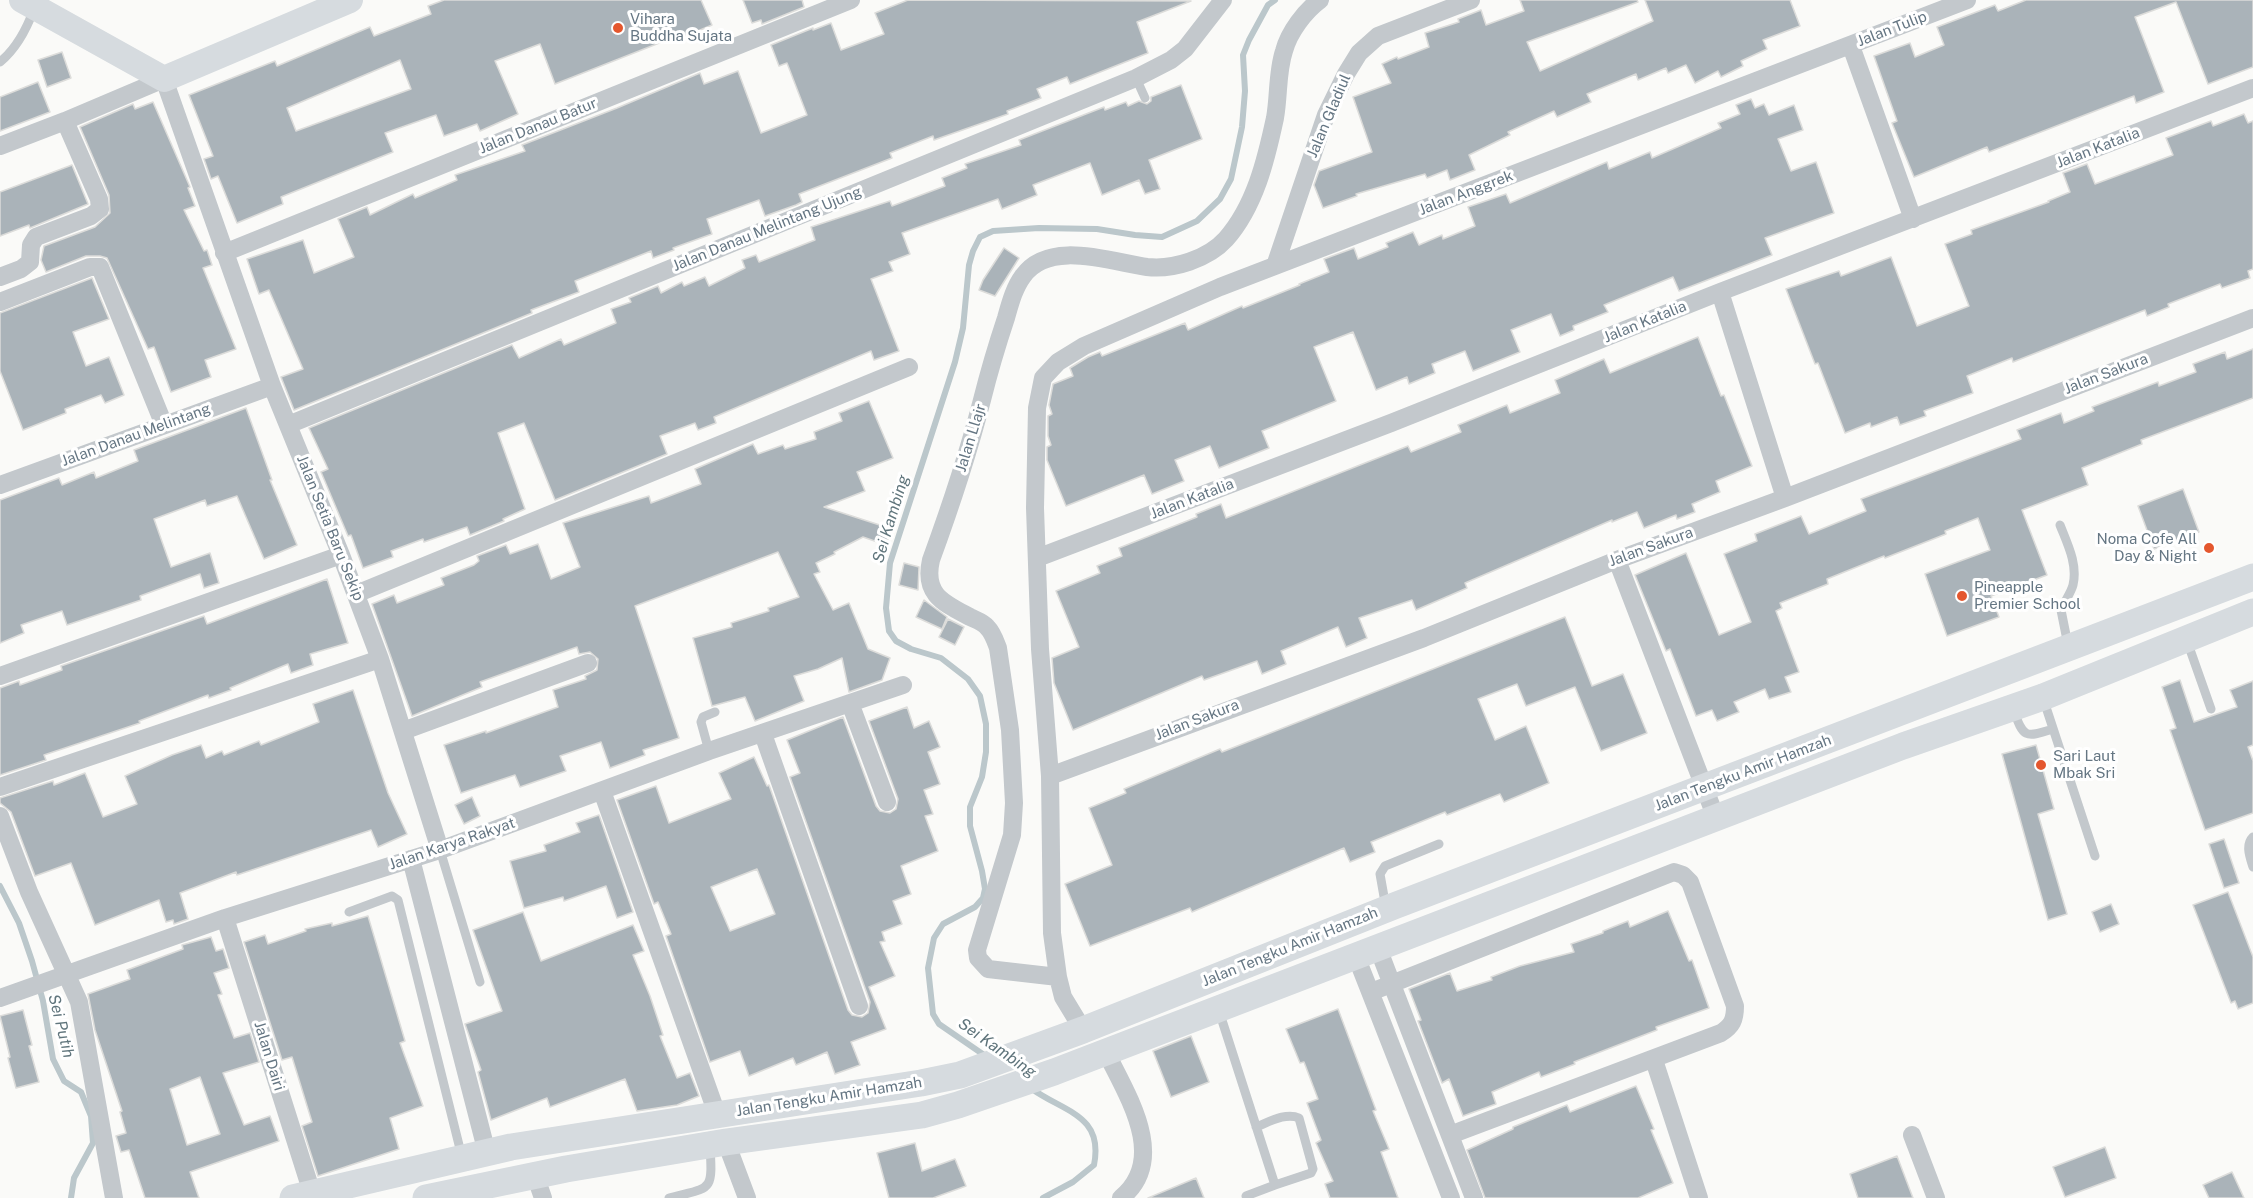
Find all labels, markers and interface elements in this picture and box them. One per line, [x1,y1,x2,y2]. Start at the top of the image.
street label: Jalan Tulip [1855,7,1929,51]
place label: Vihara Buddha Sujata [630,10,732,45]
marker: Vihara Buddha Sujata [611,21,625,35]
street label: Jalan Gladiul [1303,71,1355,161]
street label: Jalan Danau Batur [476,94,600,158]
street label: Jalan Katalia [2054,124,2142,172]
street label: Jalan Anggrek [1416,167,1516,219]
street label: Jalan Danau Melintang Ujung [670,183,864,275]
street label: Jalan Katalia [1601,297,1689,347]
street label: Jalan Sakura [2061,350,2151,398]
street label: Jalan Danau Melintang [59,400,213,470]
street label: Jalan Llajr [952,402,990,474]
street label: Jalan Setia Baru Sekip [293,453,367,603]
water label: Sei Kambing [869,473,913,565]
street label: Jalan Katalia [1148,475,1236,523]
street label: Jalan Sakura [1606,523,1696,571]
place label: Noma Cofe All Day & Night [2096,530,2197,565]
marker: Noma Cofe All Day & Night [2202,541,2216,555]
place label: Pineapple Premier School [1974,578,2081,613]
marker: Pineapple Premier School [1955,589,1969,603]
street label: Jalan Sakura [1152,696,1242,744]
street label: Jalan Tengku Amir Hamzah [1652,731,1834,815]
place label: Sari Laut Mbak Sri [2053,747,2116,782]
marker: Sari Laut Mbak Sri [2034,758,2048,772]
street label: Jalan Karya Rakyat [387,814,517,874]
street label: Jalan Tengku Amir Hamzah [1199,903,1381,991]
water label: Sei Putih [44,992,78,1060]
water label: Sei Kambing [954,1014,1040,1082]
street label: Jalan Dairi [250,1019,288,1093]
street label: Jalan Tengku Amir Hamzah [735,1073,923,1121]

